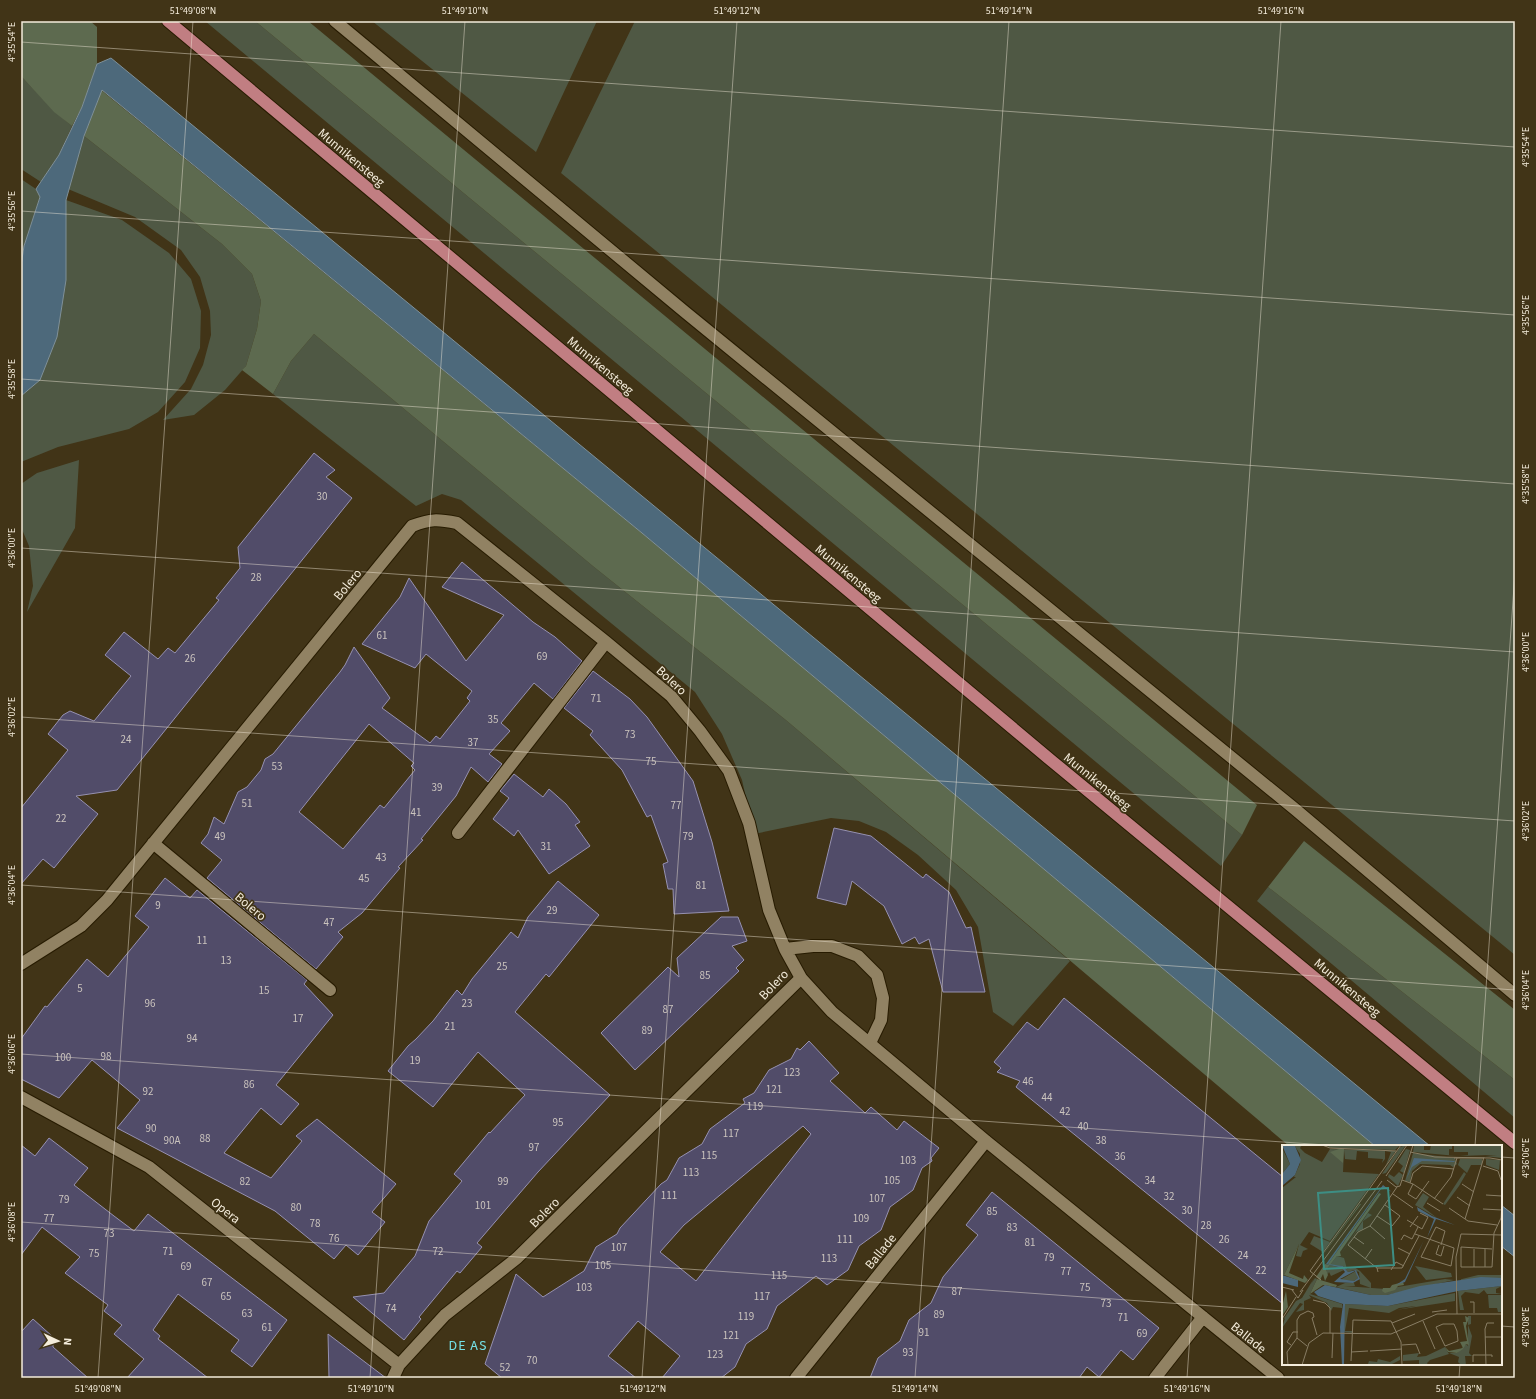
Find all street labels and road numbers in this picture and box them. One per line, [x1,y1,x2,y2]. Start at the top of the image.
street label: Munnikensteeg [314,124,389,191]
street label: Munnikensteeg [563,332,638,399]
street label: Munnikensteeg [811,540,886,607]
street label: Bolero [329,565,366,604]
street label: Bolero [652,662,691,700]
street label: Munnikensteeg [1060,749,1135,815]
street label: Bolero [231,888,270,925]
street label: Munnikensteeg [1310,954,1385,1021]
street label: Bolero [755,966,793,1004]
street label: Opera [207,1194,244,1228]
street label: Bolero [526,1194,564,1232]
street label: Ballade [861,1230,901,1273]
street label: Ballade [1227,1318,1270,1358]

